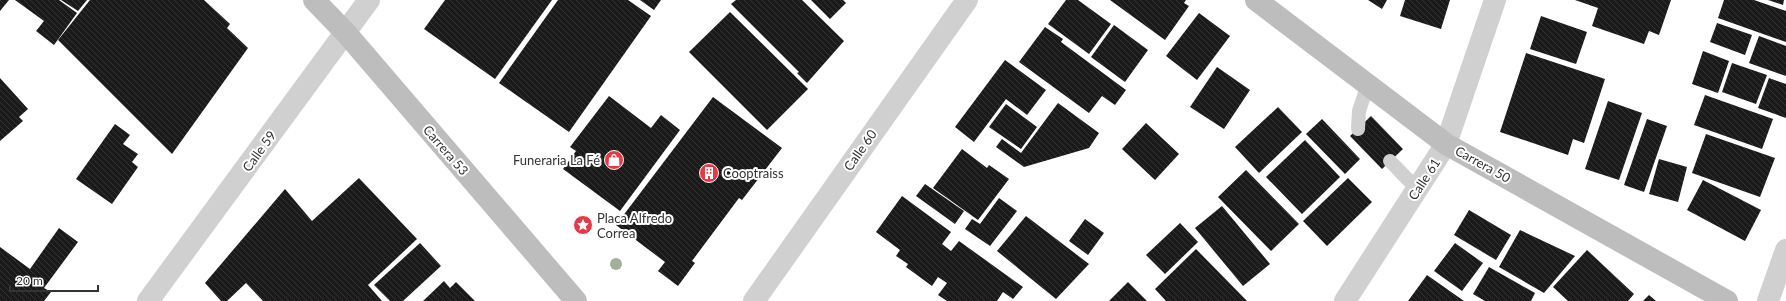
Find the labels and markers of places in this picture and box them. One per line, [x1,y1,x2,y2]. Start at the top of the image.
shop icon: Funeraria La Fé [603,149,625,171]
place label: Funeraria La Fé [513,152,600,168]
building icon: Cooptraiss [698,162,720,184]
place label: Cooptraiss [723,165,784,181]
place label: Placa Alfredo Correa [597,210,672,241]
place icon: Placa Alfredo Correa [572,214,594,236]

